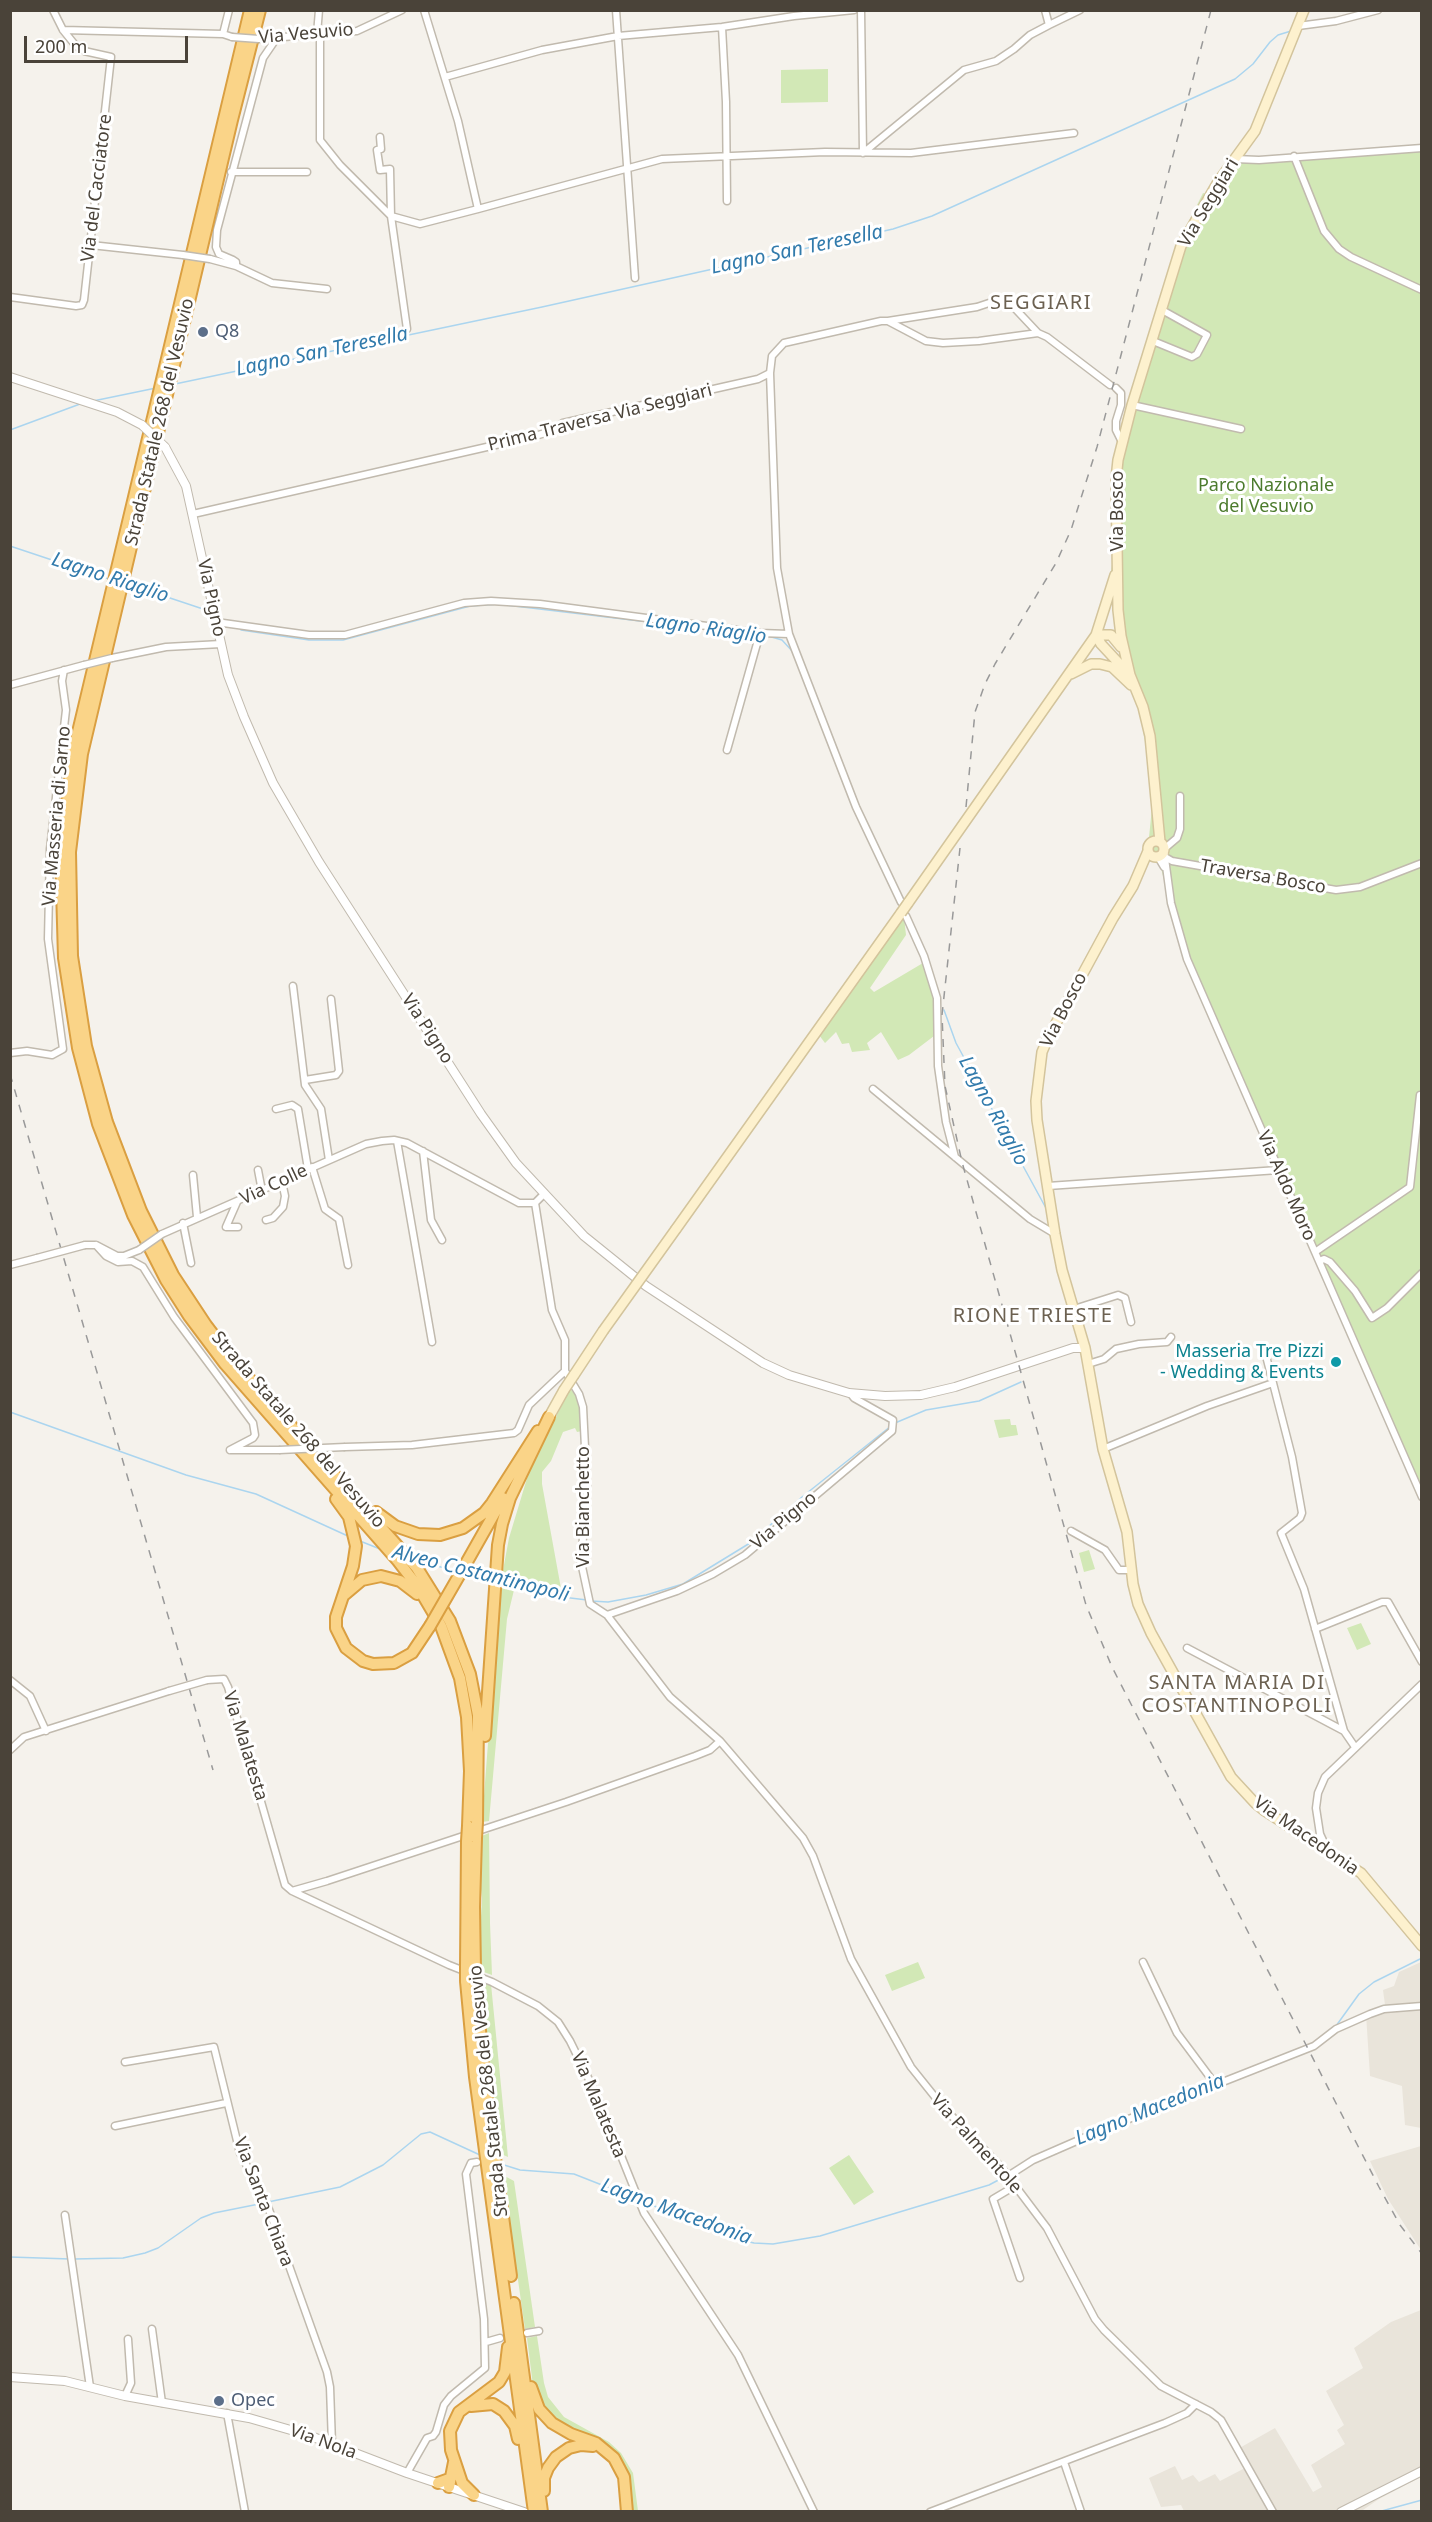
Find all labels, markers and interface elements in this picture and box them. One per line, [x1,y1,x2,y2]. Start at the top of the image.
street label: Via Vesuvio [258,19,354,49]
scale bar [27,24,190,62]
text: 200 m [35,34,87,58]
street label: Via del Cacciatore [77,113,117,263]
street label: Via Seggiari [1174,155,1244,251]
water label: Lagno San Teresella [709,220,885,280]
district label: SEGGIARI [990,291,1092,315]
street label: Strada Statale 268 del Vesuvio [121,296,199,548]
place label: Q8 [215,321,239,343]
water label: Lagno San Teresella [234,322,410,382]
marker: Q8 [196,325,210,339]
street label: Prima Traversa Via Seggiari [486,380,714,456]
street label: Via Bosco [1107,471,1129,551]
park label: Parco Nazionale del Vesuvio [1198,475,1334,518]
water label: Lagno Riaglio [48,548,172,608]
street label: Via Pigno [192,557,230,639]
water label: Lagno Riaglio [644,609,768,649]
street label: Via Masseria di Sarno [38,725,76,907]
street label: Traversa Bosco [1199,855,1327,899]
street label: Via Bosco [1036,969,1092,1051]
street label: Via Pigno [396,990,458,1068]
water label: Lagno Riaglio [953,1052,1033,1170]
street label: Via Aldo Moro [1252,1128,1320,1244]
street label: Via Colle [237,1160,311,1210]
district label: RIONE TRIESTE [953,1304,1113,1328]
street label: Strada Statale 268 del Vesuvio [207,1327,389,1533]
place label: Masseria Tre Pizzi - Wedding & Events [1160,1341,1324,1384]
marker: Masseria Tre Pizzi - Wedding & Events [1329,1355,1343,1369]
street label: Via Bianchetto [573,1446,595,1568]
street label: Via Pigno [747,1487,821,1555]
water label: Alveo Costantinopoli [390,1540,572,1608]
district label: SANTA MARIA DI COSTANTINOPOLI [1141,1671,1333,1718]
street label: Via Malatesta [218,1689,272,1803]
street label: Via Macedonia [1249,1792,1363,1880]
street label: Strada Statale 268 del Vesuvio [465,1964,513,2218]
street label: Via Malatesta [566,2049,630,2161]
water label: Lagno Macedonia [1072,2069,1228,2151]
street label: Via Palmentole [926,2090,1026,2198]
street label: Via Santa Chiara [228,2134,298,2270]
water label: Lagno Macedonia [597,2174,755,2250]
place label: Opec [231,2390,275,2412]
marker: Opec [212,2394,226,2408]
street label: Via Nola [287,2420,359,2464]

